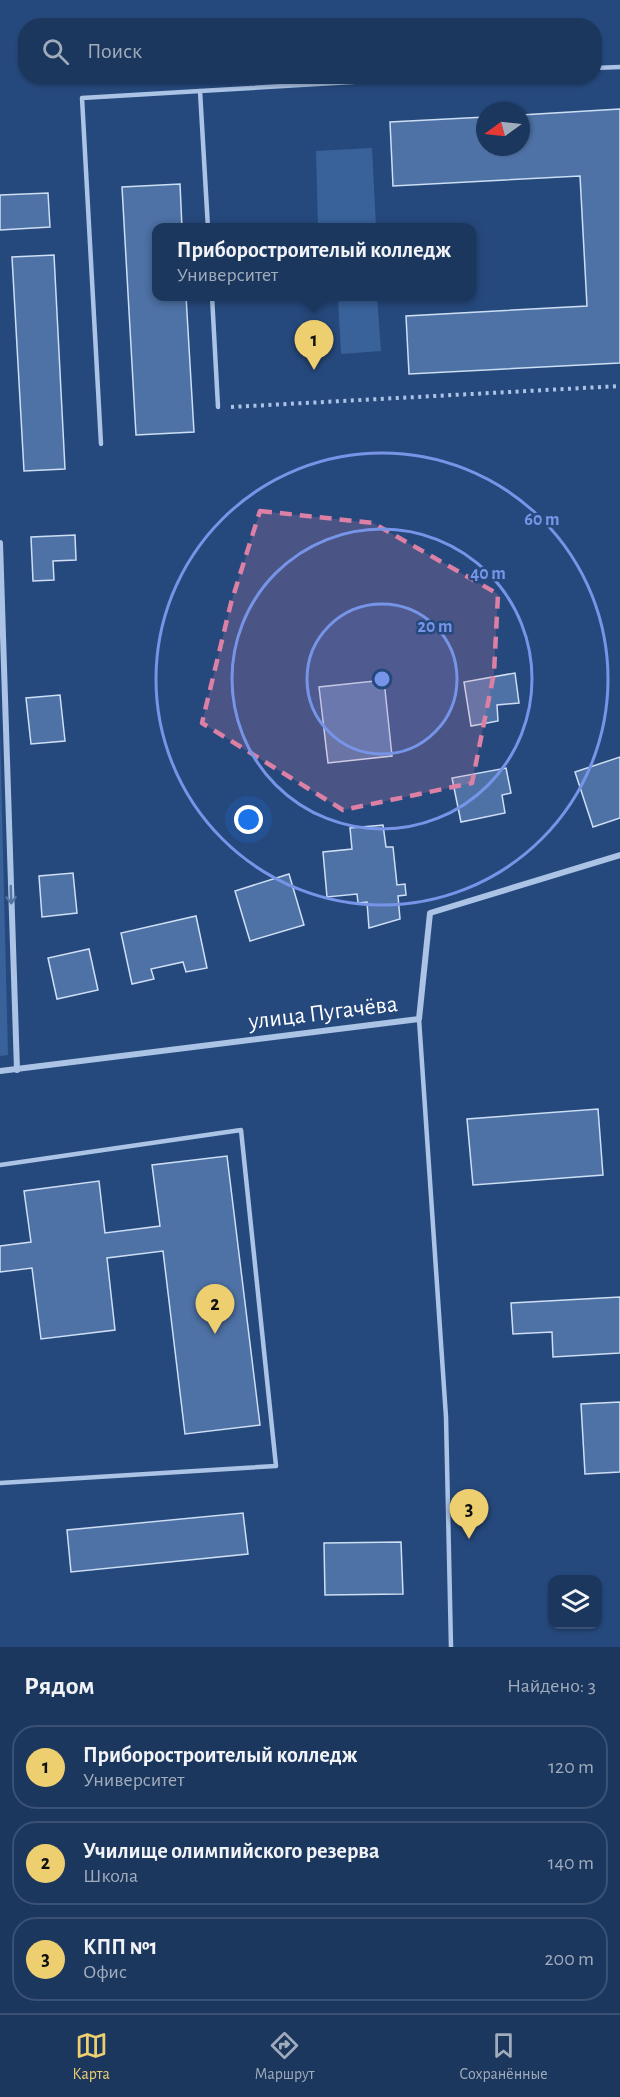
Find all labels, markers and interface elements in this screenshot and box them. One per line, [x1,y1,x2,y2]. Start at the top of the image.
search box [18,18,602,84]
icon: search [39,35,72,68]
text: Поиск [87,40,142,62]
north arrow [476,102,530,156]
popup [152,223,476,301]
text: Приборостроителый колледж [177,239,451,261]
text: Университет [177,265,278,285]
pin: 1 [294,320,334,370]
text: 60 m [524,511,560,529]
text: 40 m [470,565,506,583]
text: 20 m [417,618,453,636]
centre of rings [372,669,392,689]
your location [234,805,263,834]
one-way arrow [5,885,17,905]
street label: улица Пугачёва [246,992,399,1034]
pin: 2 [196,1284,234,1334]
pin: 3 [450,1490,488,1539]
map controls [548,1575,602,1629]
button: layers [548,1575,602,1629]
text: Рядом [24,1673,95,1699]
text: Найдено: 3 [507,1676,596,1696]
text: Приборостроителый колледж [83,1744,357,1766]
text: 1 [42,1757,49,1777]
text: 120 m [548,1757,594,1777]
text: Университет [83,1770,184,1790]
text: Училище олимпийского резерва [83,1840,379,1862]
text: 2 [41,1853,50,1873]
text: 140 m [548,1853,594,1873]
text: Школа [83,1866,138,1886]
text: КПП №1 [83,1936,157,1958]
text: 3 [41,1949,50,1969]
text: 200 m [544,1949,594,1969]
text: Офис [83,1962,127,1982]
tab: Карта [72,2029,110,2084]
tab: Маршрут [254,2029,315,2084]
tab: Сохранённые [459,2029,548,2084]

